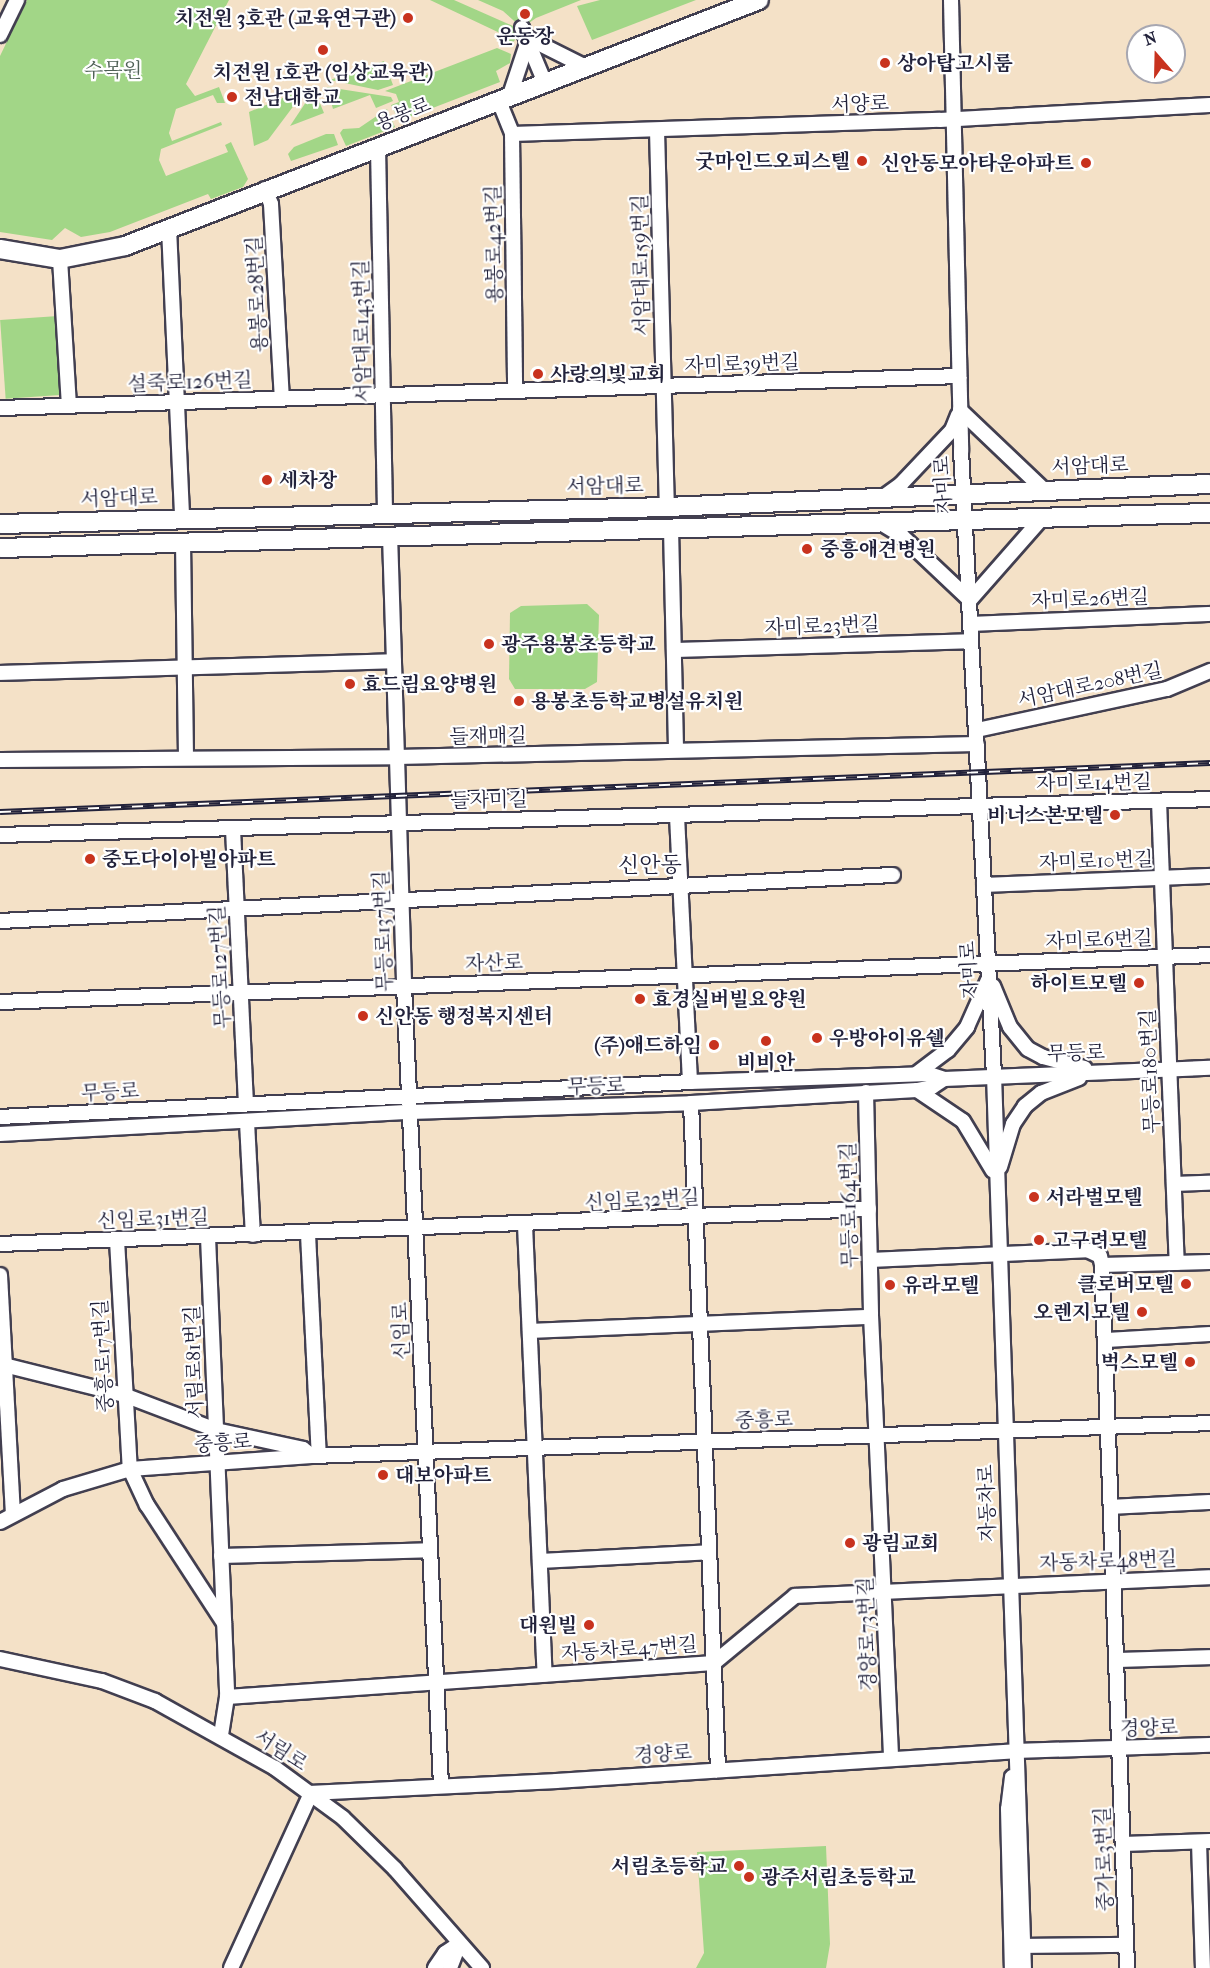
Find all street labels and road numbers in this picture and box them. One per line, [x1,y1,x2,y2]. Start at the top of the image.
street label: 서양로 [831,91,889,117]
street label: 용봉로 [372,92,434,136]
street label: 용봉로42번길 [481,184,507,304]
street label: 서암대로159번길 [628,194,654,336]
street label: 용봉로28번길 [242,235,272,353]
street label: 서암대로143번길 [349,259,375,403]
street label: 자미로39번길 [684,350,800,378]
street label: 설죽로126번길 [127,368,253,396]
street label: 서암대로 [1051,453,1129,479]
street label: 자미로 [929,455,957,515]
street label: 서암대로 [566,473,644,499]
street label: 서암대로 [80,485,158,511]
street label: 자미로26번길 [1031,585,1149,613]
street label: 자미로23번길 [764,612,880,640]
street label: 서암대로208번길 [1015,658,1165,712]
street label: 들재매길 [449,723,527,749]
street label: 자미로14번길 [1036,770,1152,796]
street label: 들자미길 [450,787,528,813]
street label: 자미로10번길 [1038,847,1154,875]
street label: 무등로137번길 [369,870,397,992]
street label: 무등로127번길 [205,905,235,1029]
street label: 자미로6번길 [1045,926,1153,954]
street label: 자미로 [955,940,983,1000]
street label: 자산로 [465,950,523,976]
street label: 무등로180번길 [1136,1008,1164,1134]
street label: 무등로 [1047,1040,1105,1066]
street label: 무등로 [567,1073,625,1099]
street label: 무등로 [80,1078,140,1106]
street label: 무등로164번길 [836,1142,862,1268]
street label: 신임로32번길 [584,1185,700,1215]
street label: 신임로31번길 [97,1205,209,1233]
street label: 중흥로17번길 [88,1299,118,1413]
street label: 신임로 [388,1302,414,1360]
street label: 서림로81번길 [180,1305,208,1419]
street label: 중흥로 [735,1407,793,1433]
street label: 중흥로 [193,1429,253,1457]
street label: 자동차로 [974,1464,1000,1542]
street label: 자동차로48번길 [1039,1547,1177,1575]
street label: 경양로73번길 [853,1576,881,1692]
street label: 자동차로47번길 [560,1632,698,1666]
street label: 경양로 [1120,1715,1178,1741]
street label: 서림로 [250,1724,312,1776]
street label: 경양로 [633,1740,693,1768]
street label: 중가로3번길 [1090,1806,1118,1912]

